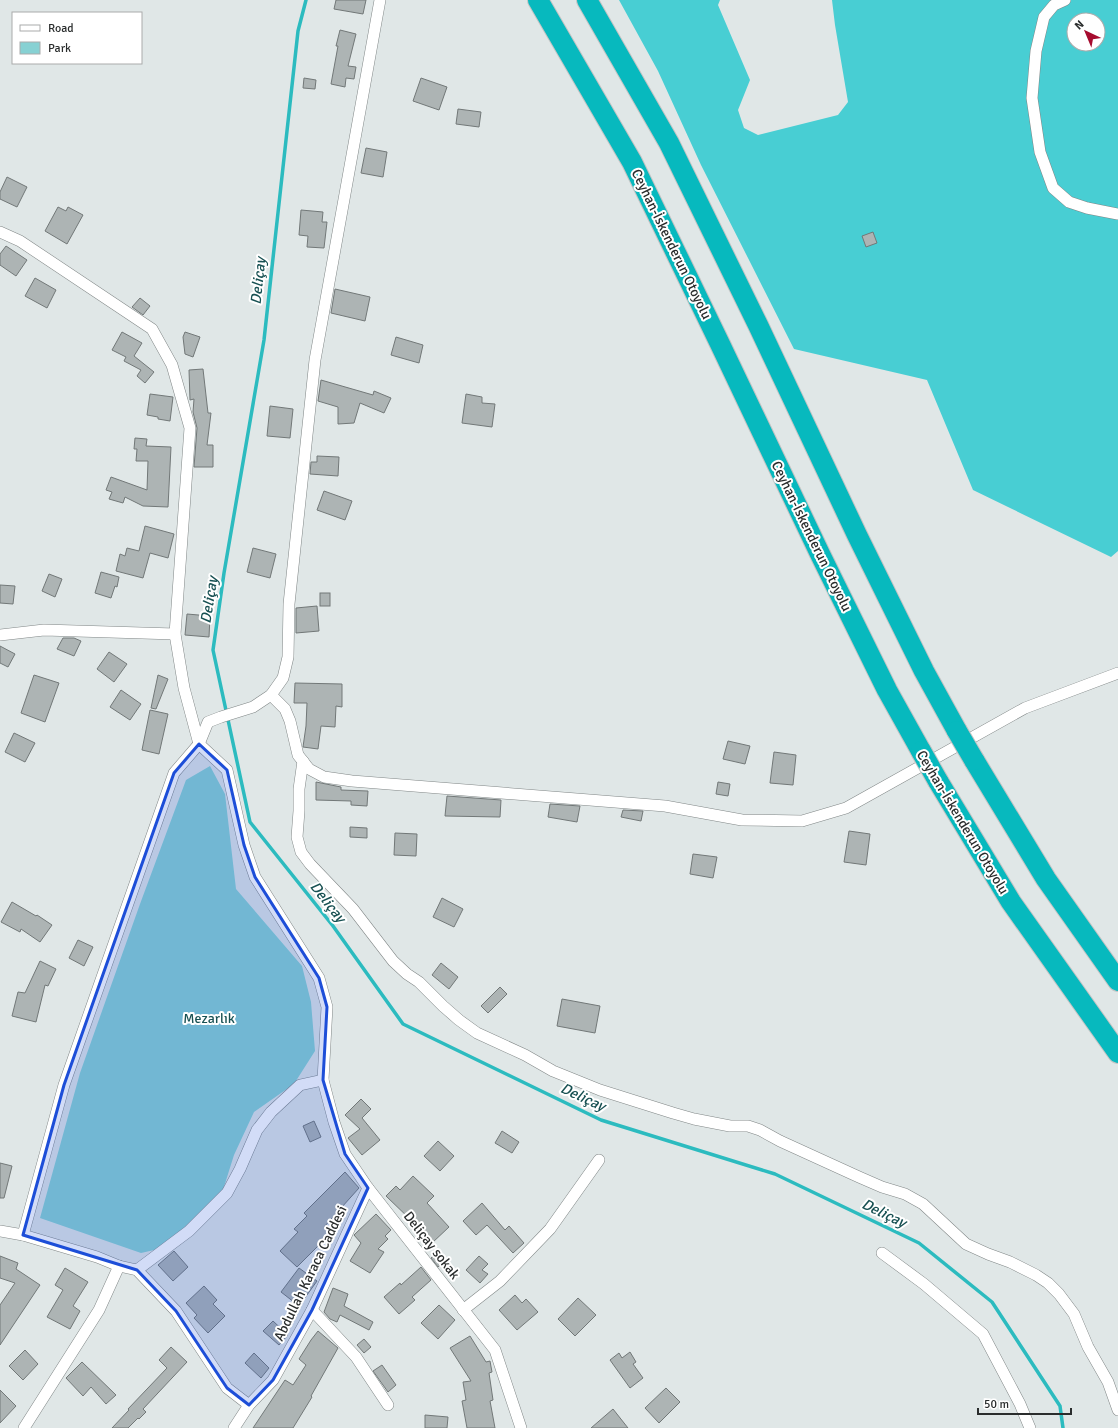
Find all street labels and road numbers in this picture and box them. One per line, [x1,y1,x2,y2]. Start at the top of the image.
street label: Ceyhan-İskenderun Otoyolu [628,166,715,322]
street label: Ceyhan-İskenderun Otoyolu [768,458,855,614]
street label: Ceyhan-İskenderun Otoyolu [913,747,1012,897]
street label: Abdullah Karaca Caddesi [270,1203,351,1344]
street label: Deliçay sokak [400,1208,463,1283]

